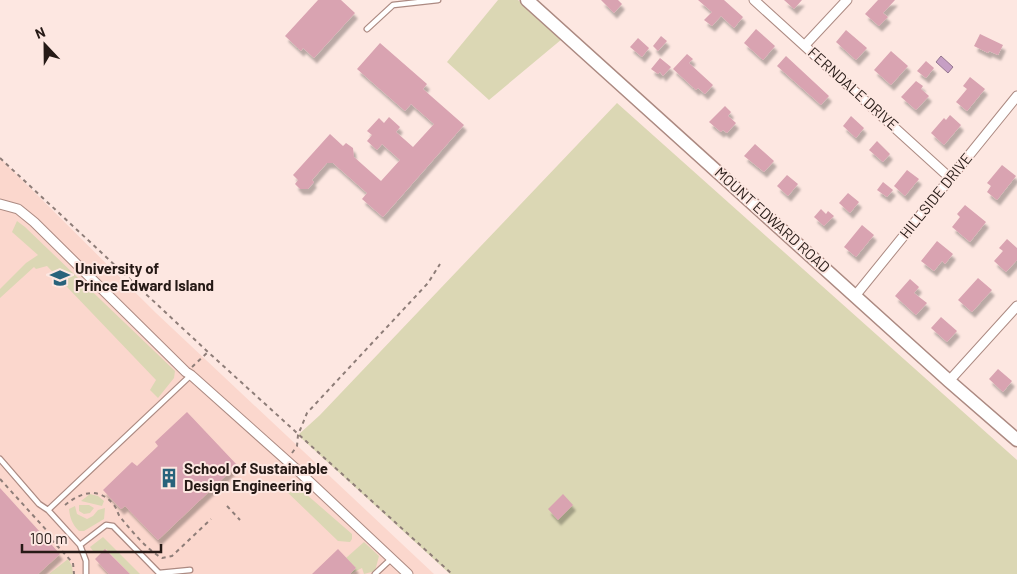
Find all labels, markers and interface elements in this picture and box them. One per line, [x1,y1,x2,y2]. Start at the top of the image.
north arrow [20,20,70,70]
text: N [32,23,47,42]
street label: FERNDALE DRIVE [805,43,903,134]
street label: HILLSIDE DRIVE [895,149,975,242]
street label: MOUNT EDWARD ROAD [711,163,834,276]
place label: University of Prince Edward Island [75,259,214,294]
school or university icon: University of Prince Edward Island [49,267,71,289]
place label: School of Sustainable Design Engineering [184,459,328,494]
building icon: School of Sustainable Design Engineering [158,467,180,489]
scale bar [22,522,161,554]
text: 100 m [30,529,68,547]

